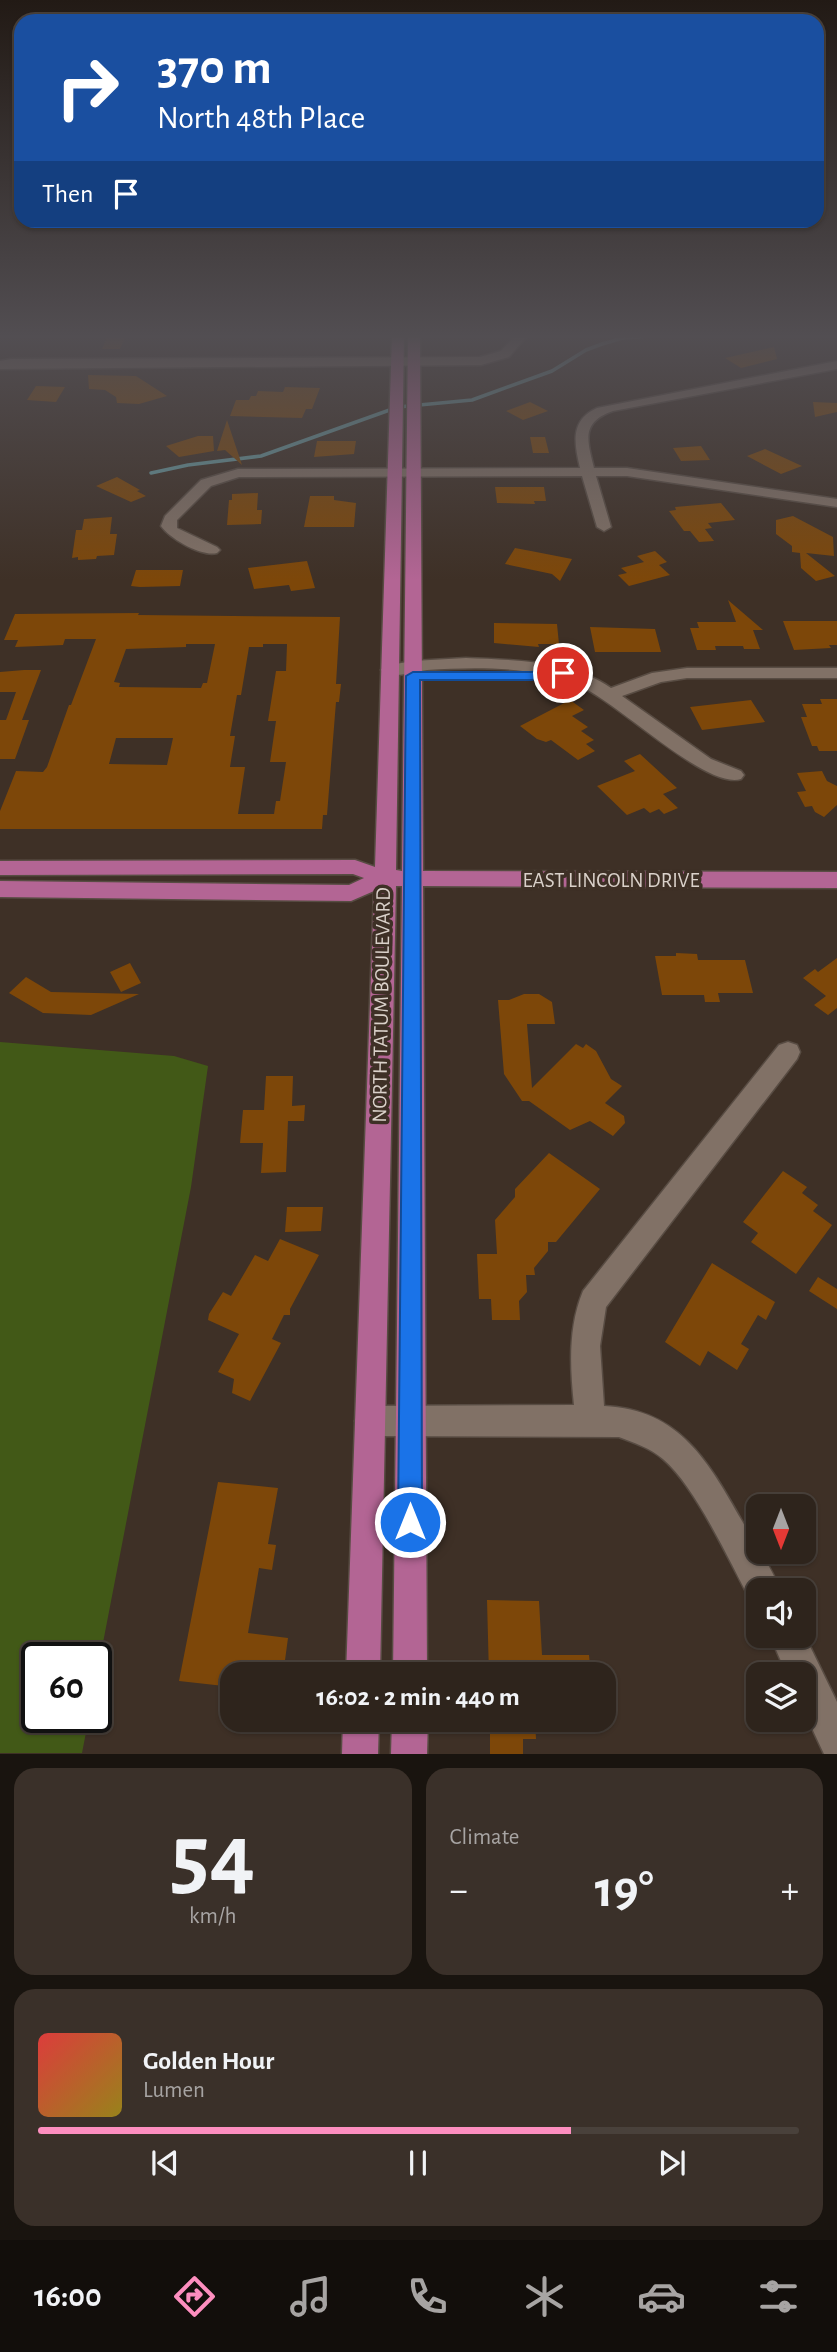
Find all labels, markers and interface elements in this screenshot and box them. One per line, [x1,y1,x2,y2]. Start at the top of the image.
icon: right [42,42,133,133]
text: 370 m [157,44,272,93]
text: North 48th Place [157,102,365,134]
icon: arrive [107,175,145,213]
text: Then [42,181,93,207]
pin [533,643,593,703]
icon: arrive [544,654,582,692]
street label: EAST LINCOLN DRIVE [522,870,700,891]
street label: NORTH TATUM BOULEVARD [369,887,394,1123]
position arrow [373,1485,447,1559]
north arrow [746,1494,816,1564]
map controls [746,1494,816,1732]
button: sound [746,1578,816,1648]
speed limit sign: 60 [21,1642,112,1733]
button: layers [746,1662,816,1732]
text: 16:02 · 2 min · 440 m [316,1684,520,1710]
text: 54 [170,1812,255,1903]
text: Climate [450,1826,519,1849]
text: 19° [595,1864,654,1916]
text: − [450,1872,468,1910]
text: + [781,1872,799,1910]
text: km/h [189,1905,236,1928]
text: Golden Hour [143,2048,274,2074]
text: Lumen [143,2079,205,2102]
icon: previous [146,2144,184,2182]
icon: pause [399,2144,437,2182]
icon: next [653,2144,691,2182]
icon: directions [170,2272,219,2321]
icon: music [286,2272,335,2321]
icon: phone [403,2272,452,2321]
icon: climate [520,2272,569,2321]
icon: car [637,2272,686,2321]
icon: filters [754,2272,803,2321]
text: 16:00 [34,2280,102,2312]

